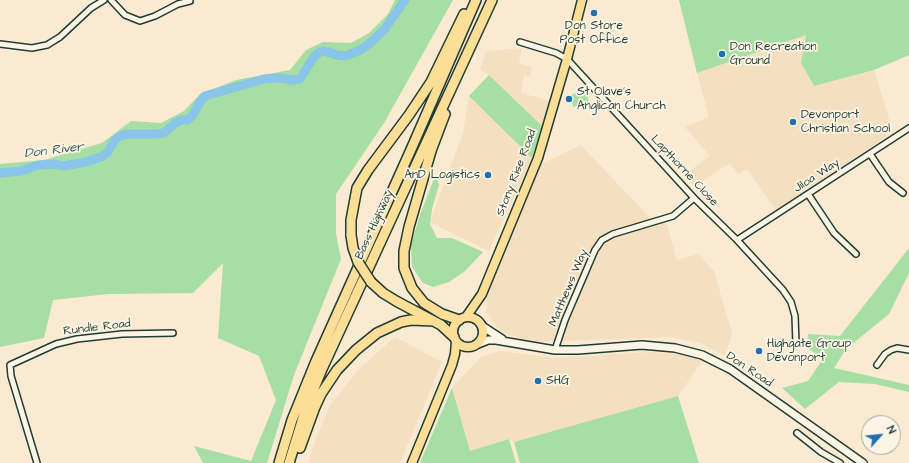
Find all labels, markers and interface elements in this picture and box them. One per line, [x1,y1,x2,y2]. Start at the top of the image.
marker: Don Store Post Office [589,8,599,18]
place label: Don Store Post Office [560,19,628,47]
place label: Don Recreation Ground [730,40,817,68]
marker: Don Recreation Ground [717,49,727,59]
place label: St Olave's Anglican Church [577,85,666,113]
marker: St Olave's Anglican Church [564,94,574,104]
place label: Devonport Christian School [801,108,890,136]
marker: Devonport Christian School [788,117,798,127]
street label: Stony Rise Road [494,127,540,219]
street label: Lapthorne Close [647,132,721,210]
water label: Don River [23,140,85,162]
street label: Jiloa Way [791,156,843,196]
place label: AnD Logistics [404,168,480,182]
marker: AnD Logistics [483,170,493,180]
street label: Bass Highway [353,188,397,262]
street label: Matthews Way [546,247,592,329]
street label: Rundle Road [63,317,131,339]
place label: Highgate Group Devonport [767,337,851,365]
marker: Highgate Group Devonport [754,346,764,356]
street label: Don Road [723,349,775,391]
place label: SHG [546,374,569,388]
marker: SHG [533,376,543,386]
north arrow [861,415,901,455]
text: N [883,423,899,436]

